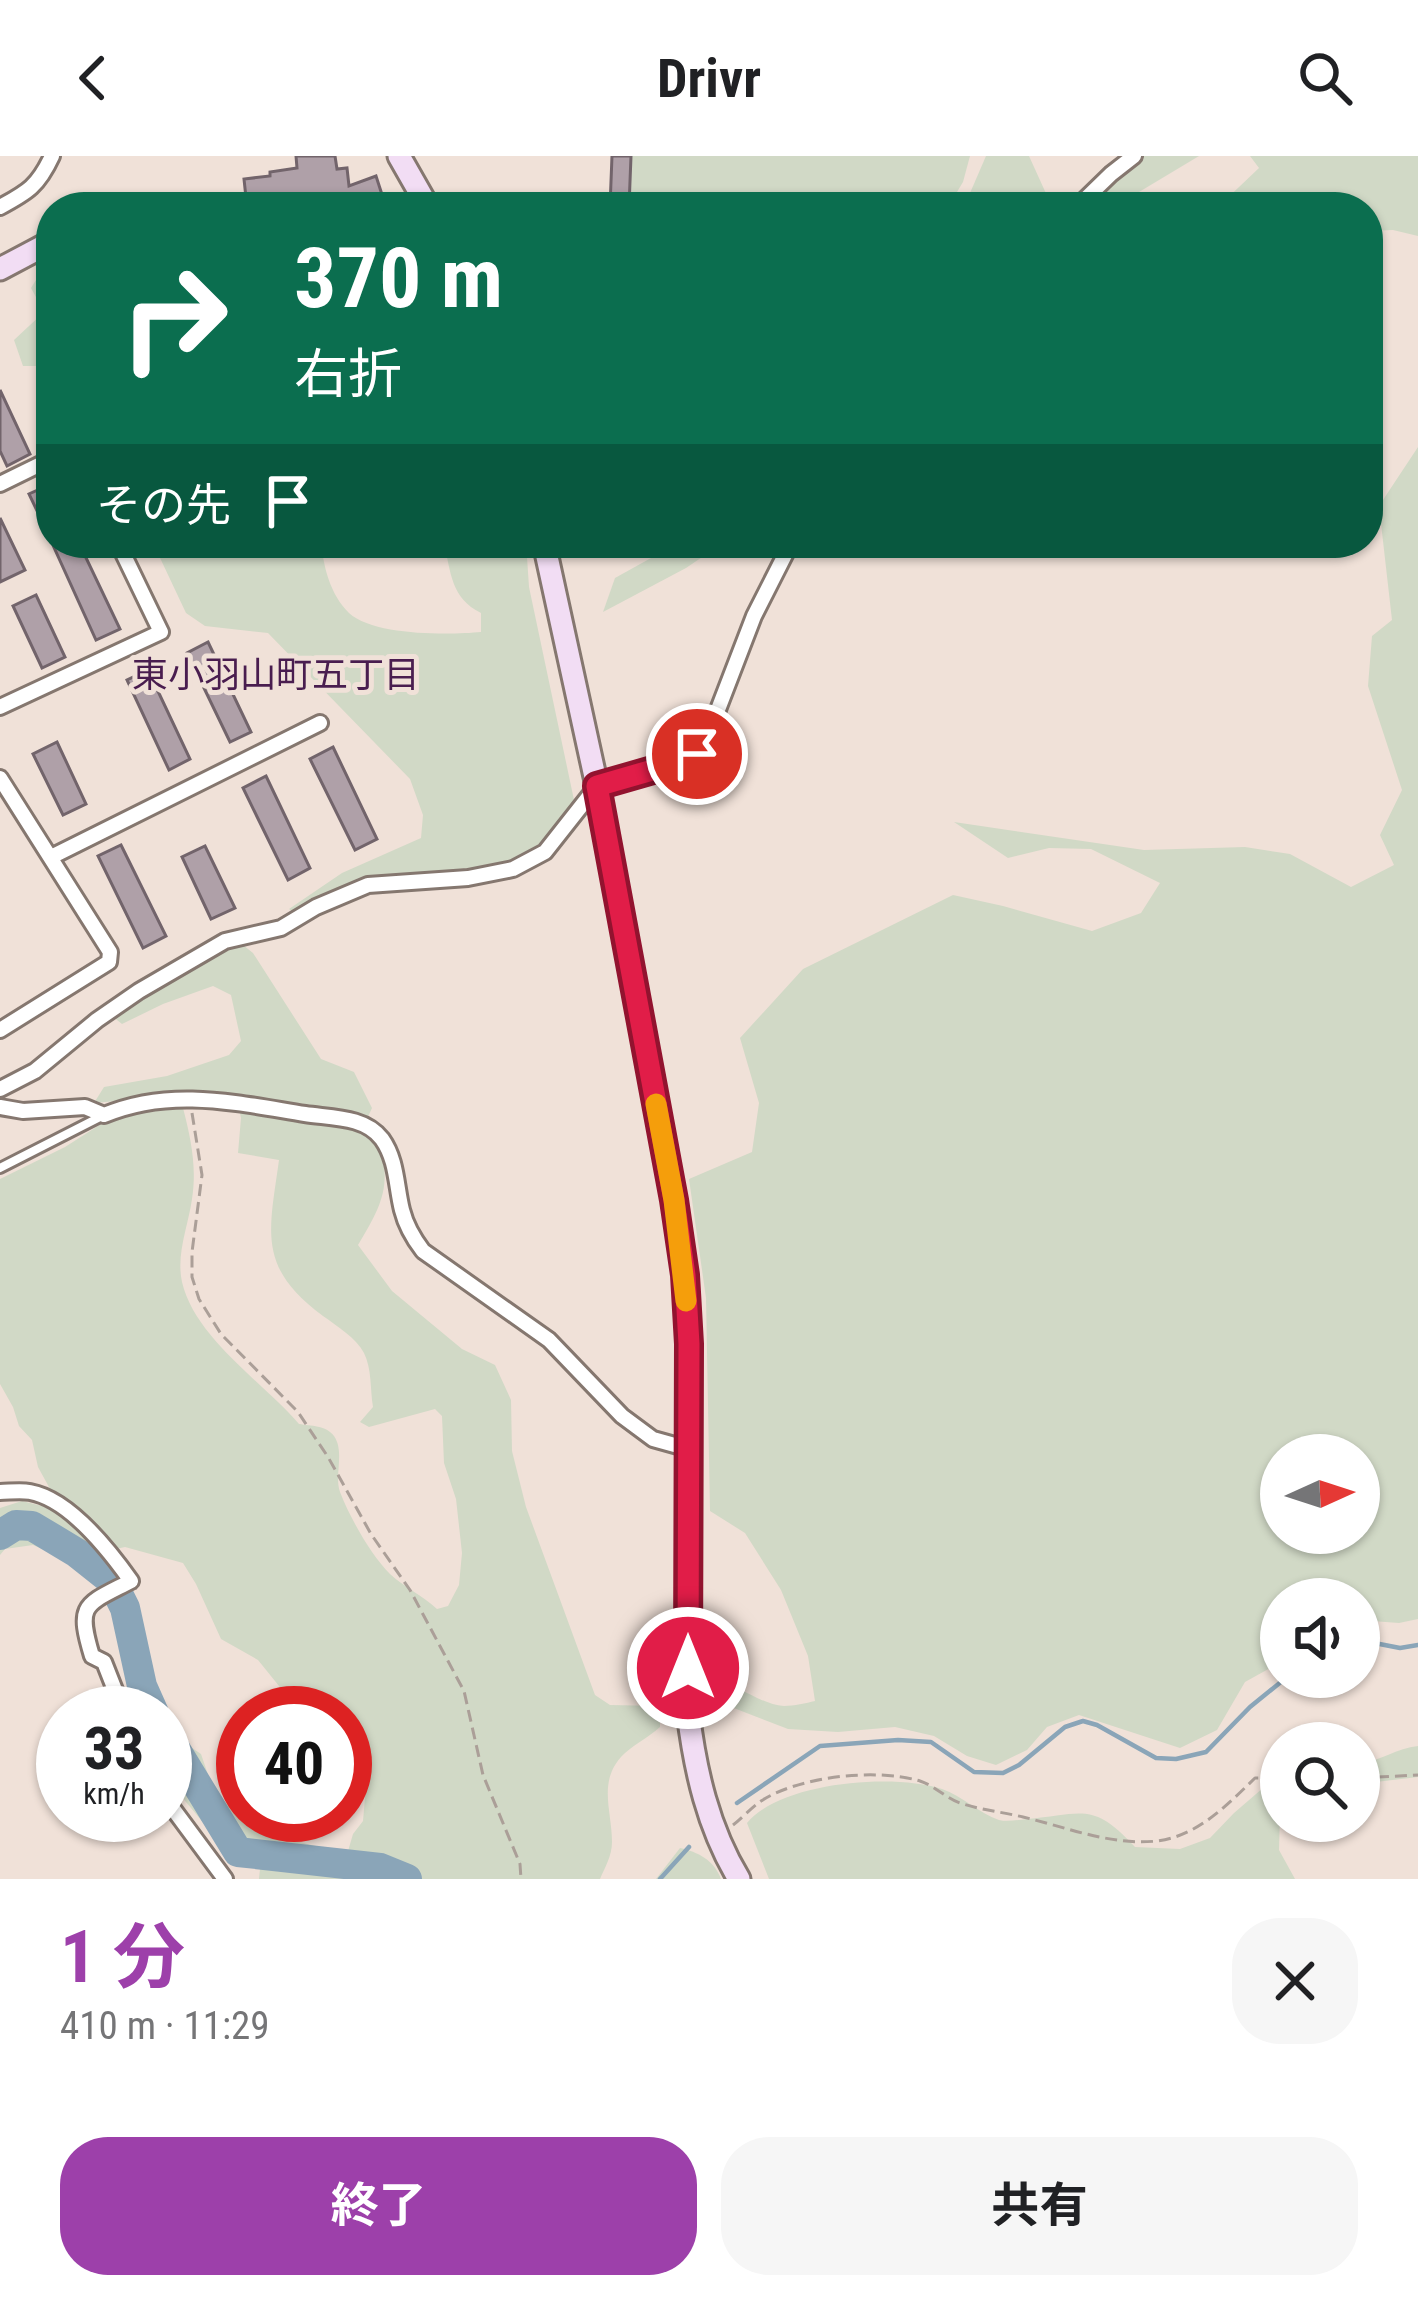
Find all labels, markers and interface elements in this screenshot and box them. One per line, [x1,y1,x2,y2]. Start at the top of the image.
icon: back [60,45,126,111]
icon: search [1292,45,1358,111]
text: Drivr [657,47,761,110]
text: 370 m [294,229,503,328]
icon: right [96,240,252,396]
text: 右折 [294,343,402,406]
icon: arrive [255,468,321,534]
text: その先 [96,479,231,532]
district label: 東小羽山町五丁目 [132,654,420,696]
pin [646,703,748,805]
icon: arrive [664,721,730,787]
north arrow [1260,1434,1380,1554]
map controls [1260,1434,1380,1842]
button: sound [1260,1578,1380,1698]
position arrow [625,1605,751,1731]
speed limit sign: 40 [216,1686,372,1842]
text: 33 [84,1713,144,1784]
button: search [1260,1722,1380,1842]
text: km/h [83,1776,145,1811]
text: 1 分 [60,1915,185,2000]
button: close [1232,1918,1358,2044]
text: 410 m · 11:29 [60,2003,270,2049]
button: 終了 [60,2137,697,2275]
button: 共有 [721,2137,1358,2275]

